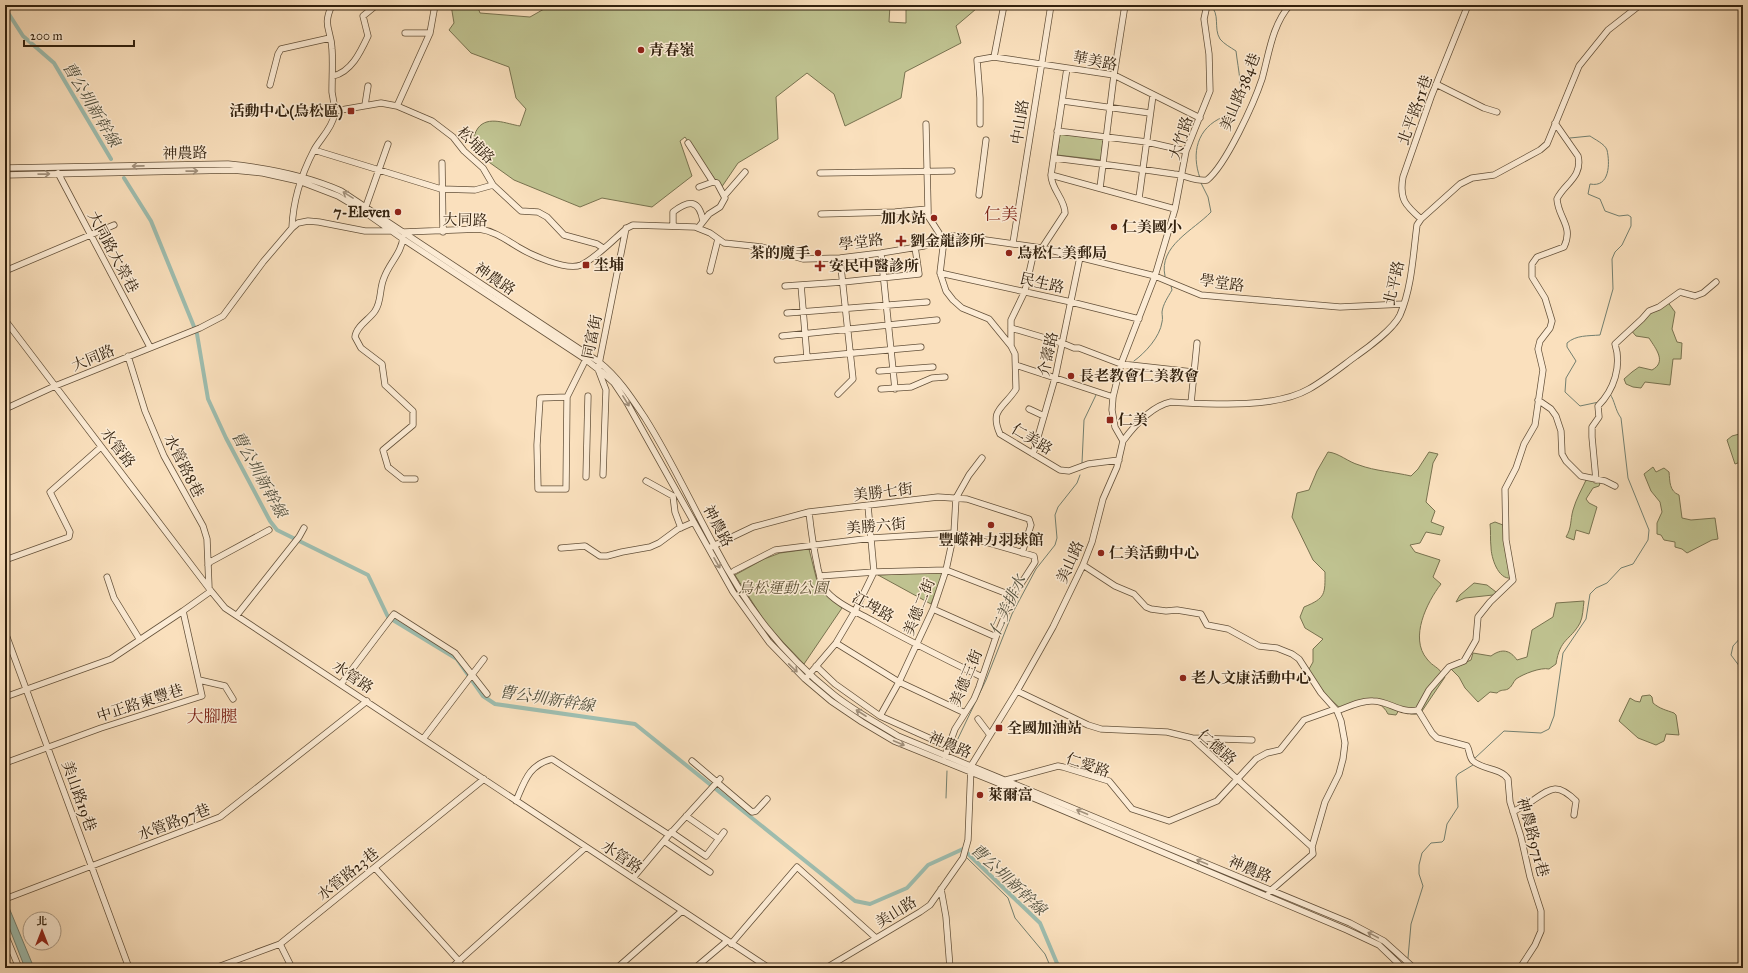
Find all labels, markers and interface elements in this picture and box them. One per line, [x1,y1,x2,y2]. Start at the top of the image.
scale bar [24,22,134,48]
text: 200 m [30,29,63,43]
place label: 青春嶺 [649,41,694,59]
marker: 青春嶺 [636,45,646,55]
street label: 華美路 [1071,48,1119,74]
street label: 美山路384巷 [1216,50,1264,134]
water label: 曹公圳新幹線 [59,58,125,152]
street label: 北平路51巷 [1394,73,1436,147]
street label: 中山路 [1008,98,1032,146]
place label: 活動中心(鳥松區) [230,102,343,121]
marker: 活動中心(鳥松區) [346,106,356,116]
street label: 大竹路 [1165,114,1197,162]
street label: 松埔路 [454,123,498,167]
street label: 神農路 [162,144,208,162]
one-way arrow [132,162,145,170]
one-way arrow [185,167,198,175]
one-way arrow [37,171,50,178]
one-way arrow [342,190,354,198]
place label: 7-Eleven [334,203,391,221]
district label: 仁美 [984,204,1018,225]
marker: 7-Eleven [393,207,403,217]
street label: 大同路大榮巷 [84,208,142,296]
place label: 加水站 [881,209,926,227]
street label: 大同路 [442,211,488,229]
marker: 加水站 [929,213,939,223]
place label: 仁美國小 [1122,218,1182,236]
marker: 仁美國小 [1109,222,1119,232]
street label: 學堂路 [838,230,884,254]
place label: 劉金龍診所 [910,232,985,250]
marker: 劉金龍診所 [895,235,907,247]
place label: 茶的魔手 [750,244,810,262]
place label: 鳥松仁美郵局 [1017,244,1107,262]
marker: 茶的魔手 [813,248,823,258]
marker: 鳥松仁美郵局 [1004,248,1014,258]
place label: 坔埔 [594,256,624,274]
place label: 安民中醫診所 [829,257,919,275]
street label: 神農路 [471,259,519,299]
street label: 北平路 [1380,259,1408,307]
marker: 坔埔 [581,260,591,270]
marker: 安民中醫診所 [814,260,826,272]
street label: 民生路 [1018,269,1066,297]
street label: 學堂路 [1198,271,1246,295]
street label: 同富街 [579,313,605,361]
street label: 介壽路 [1035,330,1061,378]
street label: 大同路 [69,341,117,375]
place label: 長老教會仁美教會 [1079,367,1199,385]
marker: 長老教會仁美教會 [1066,371,1076,381]
one-way arrow [622,395,630,407]
place label: 仁美 [1118,411,1148,429]
marker: 仁美 [1105,415,1115,425]
street label: 仁美路 [1008,420,1056,458]
street label: 水管路 [97,425,139,471]
water label: 曹公圳新幹線 [228,428,292,523]
street label: 水管路8巷 [161,432,207,500]
street label: 美勝七街 [852,479,914,505]
street label: 神農路 [699,502,737,550]
street label: 美勝六街 [845,514,907,538]
marker: 豐嶸神力羽球館 [986,520,996,530]
place label: 豐嶸神力羽球館 [938,531,1044,549]
street label: 美山路 [1053,538,1087,586]
place label: 仁美活動中心 [1109,544,1199,562]
marker: 仁美活動中心 [1096,548,1106,558]
one-way arrow [714,557,722,569]
water label: 仁美排水 [985,570,1030,638]
street label: 美德二街 [899,576,939,638]
park label: 鳥松運動公園 [738,579,830,597]
street label: 江埤路 [849,588,897,626]
street label: 美德三街 [946,647,986,709]
street label: 水管路 [329,657,377,697]
one-way arrow [788,663,798,673]
place label: 老人文康活動中心 [1191,669,1311,687]
marker: 老人文康活動中心 [1178,673,1188,683]
street label: 中正路東豐巷 [94,681,186,725]
water label: 曹公圳新幹線 [498,682,598,716]
district label: 大腳腿 [187,706,238,727]
one-way arrow [856,709,867,718]
place label: 全國加油站 [1007,719,1082,737]
marker: 全國加油站 [994,723,1004,733]
street label: 仁德路 [1194,725,1240,769]
street label: 神農路 [926,728,974,762]
one-way arrow [893,739,905,747]
street label: 仁愛路 [1064,749,1112,781]
street label: 美山路19巷 [58,758,100,834]
place label: 萊爾富 [988,786,1033,804]
marker: 萊爾富 [975,790,985,800]
street label: 神農路971巷 [1514,795,1552,879]
street label: 水管路97巷 [135,800,213,844]
one-way arrow [1077,807,1089,815]
street label: 水管路 [598,837,646,877]
water label: 曹公圳新幹線 [967,840,1052,920]
street label: 水管路23巷 [314,844,382,904]
street label: 神農路 [1226,852,1274,886]
one-way arrow [1196,858,1208,865]
street label: 美山路 [872,892,920,932]
north arrow [22,911,62,951]
text: 北 [37,915,48,928]
one-way arrow [1367,931,1379,939]

